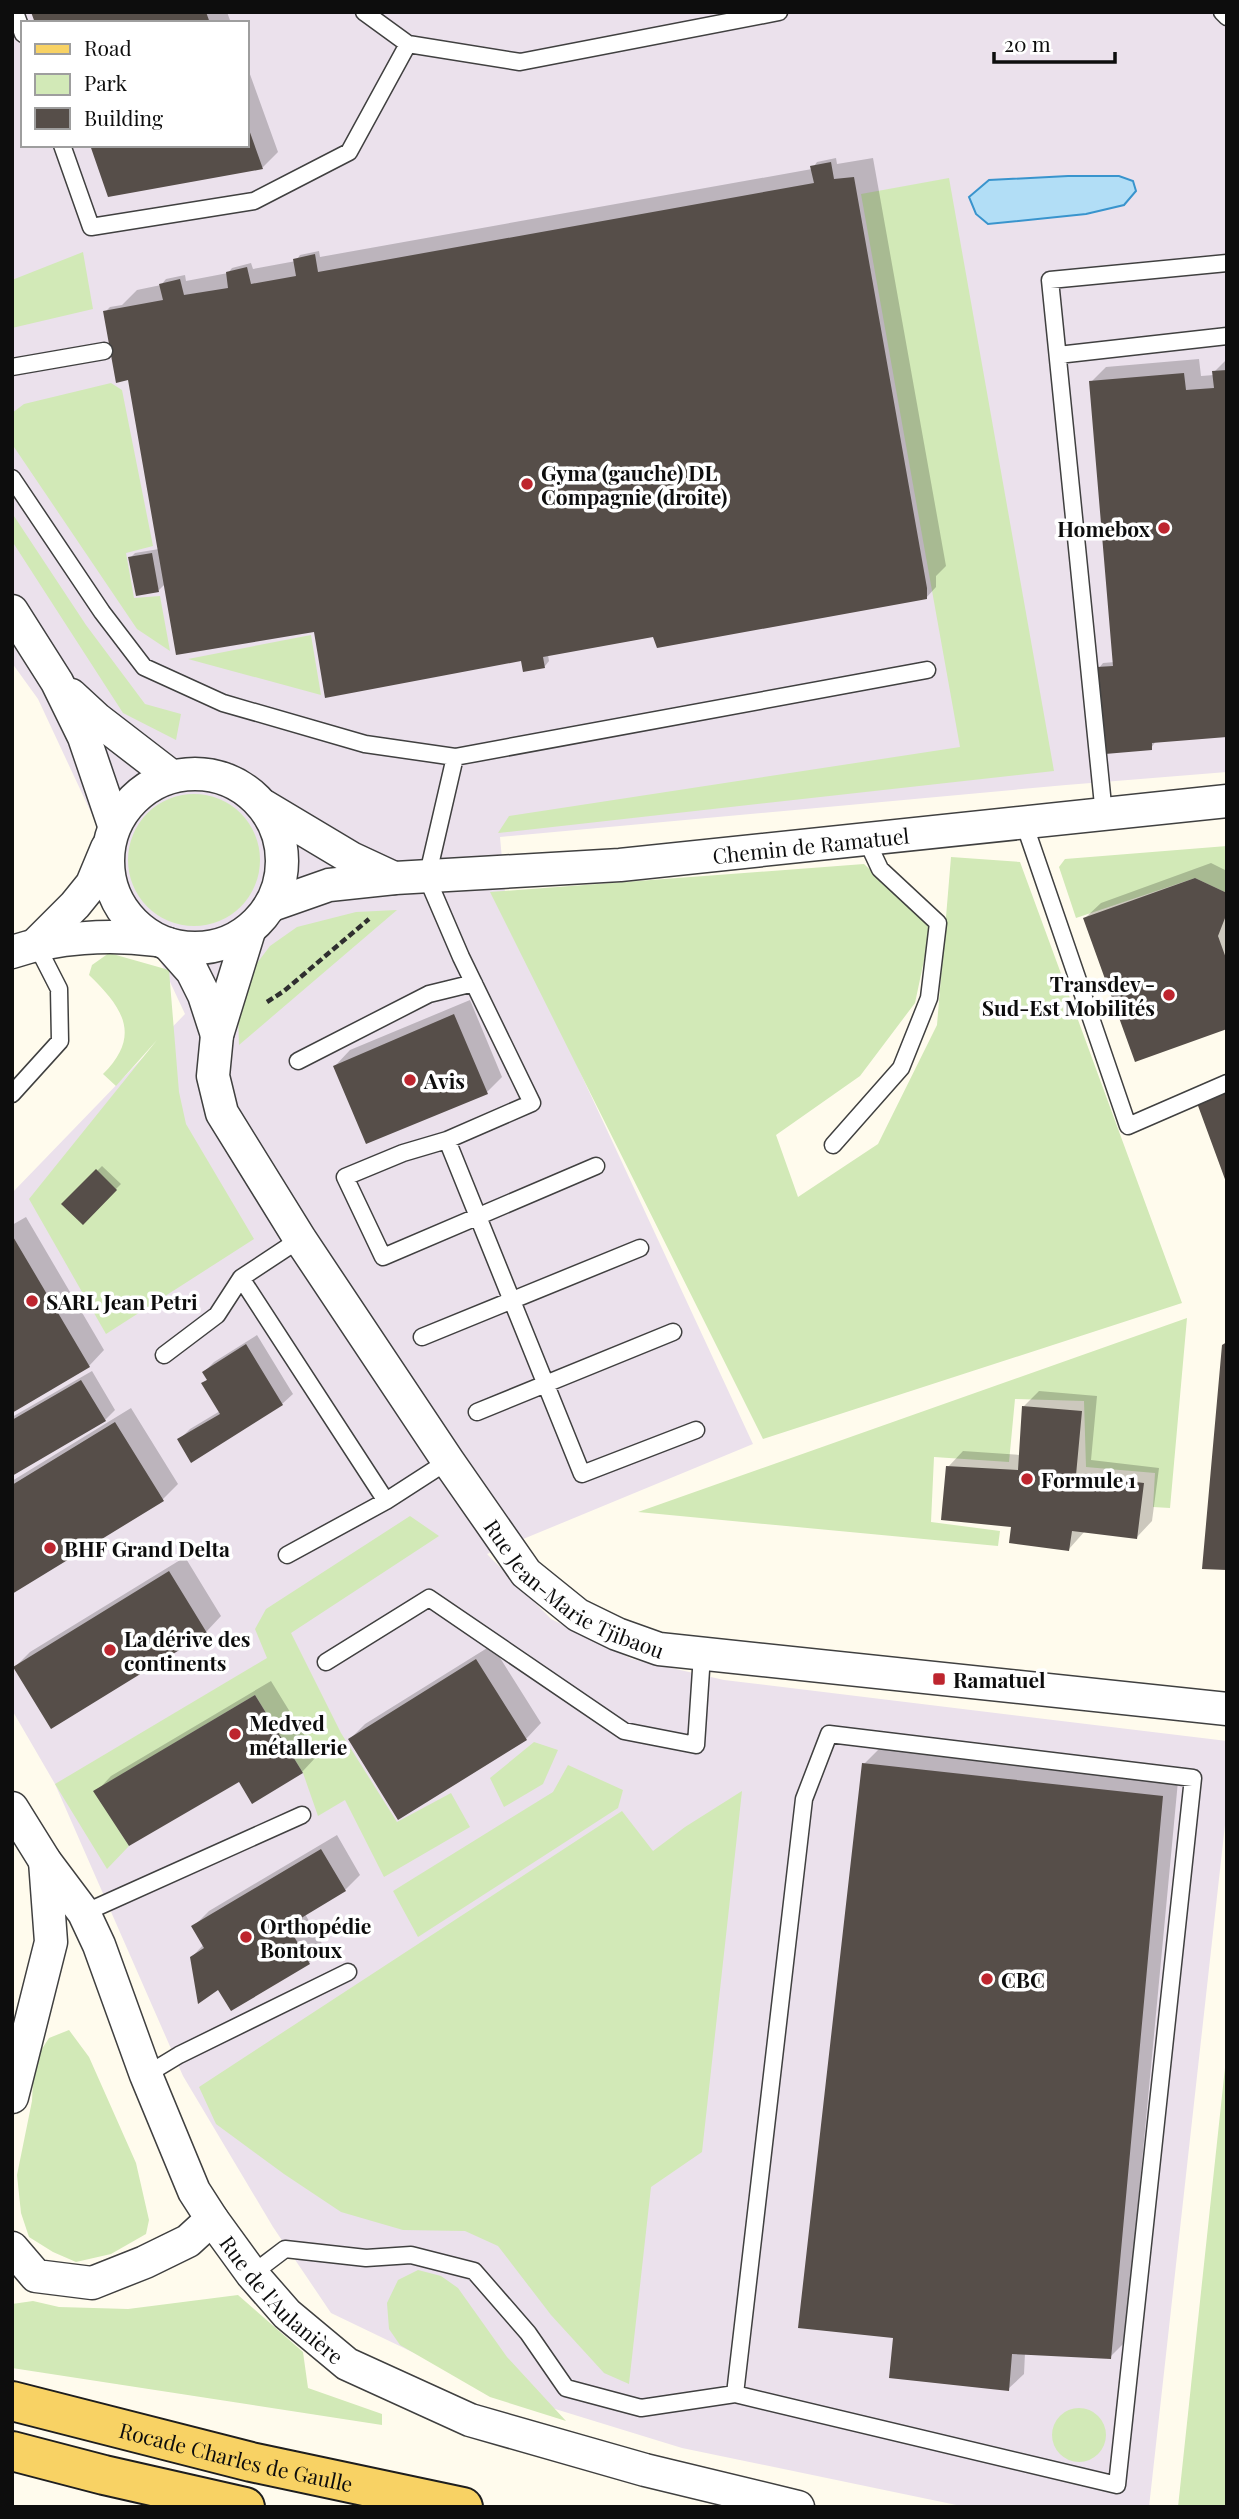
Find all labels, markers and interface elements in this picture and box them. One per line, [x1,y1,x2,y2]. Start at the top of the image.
legend [21,21,248,147]
scale bar [994,21,1115,65]
text: 20 m [1004,29,1051,57]
text: Road [84,33,132,61]
text: Park [84,68,128,96]
text: Building [84,103,163,131]
place label: Gyma (gauche) DL Compagnie (droite) [541,458,727,510]
marker: Gyma (gauche) DL Compagnie (droite) [519,476,535,492]
place label: Homebox [1057,514,1151,542]
marker: Homebox [1156,520,1172,536]
street label: Chemin de Ramatuel [711,821,911,869]
place label: Transdev - Sud-Est Mobilités [982,969,1155,1021]
marker: Transdev - Sud-Est Mobilités [1161,987,1177,1003]
place label: Avis [423,1066,465,1094]
marker: Avis [402,1072,418,1088]
place label: SARL Jean Petri [46,1287,198,1315]
marker: SARL Jean Petri [24,1293,40,1309]
place label: Formule 1 [1041,1465,1136,1493]
marker: Formule 1 [1019,1471,1035,1487]
street label: Rue Jean-Marie Tjibaou [479,1513,668,1664]
place label: BHF Grand Delta [64,1534,230,1562]
marker: BHF Grand Delta [42,1540,58,1556]
place label: La dérive des continents [124,1624,251,1676]
marker: La dérive des continents [102,1642,118,1658]
place label: Ramatuel [953,1665,1046,1693]
marker: Ramatuel [931,1671,947,1687]
place label: Medved métallerie [249,1708,347,1760]
marker: Medved métallerie [227,1726,243,1742]
place label: Orthopédie Bontoux [260,1911,371,1963]
marker: Orthopédie Bontoux [238,1929,254,1945]
place label: CBC [1001,1965,1045,1993]
marker: CBC [979,1971,995,1987]
street label: Rue de l'Aulanière [214,2229,350,2370]
street label: Rocade Charles de Gaulle [117,2415,356,2497]

